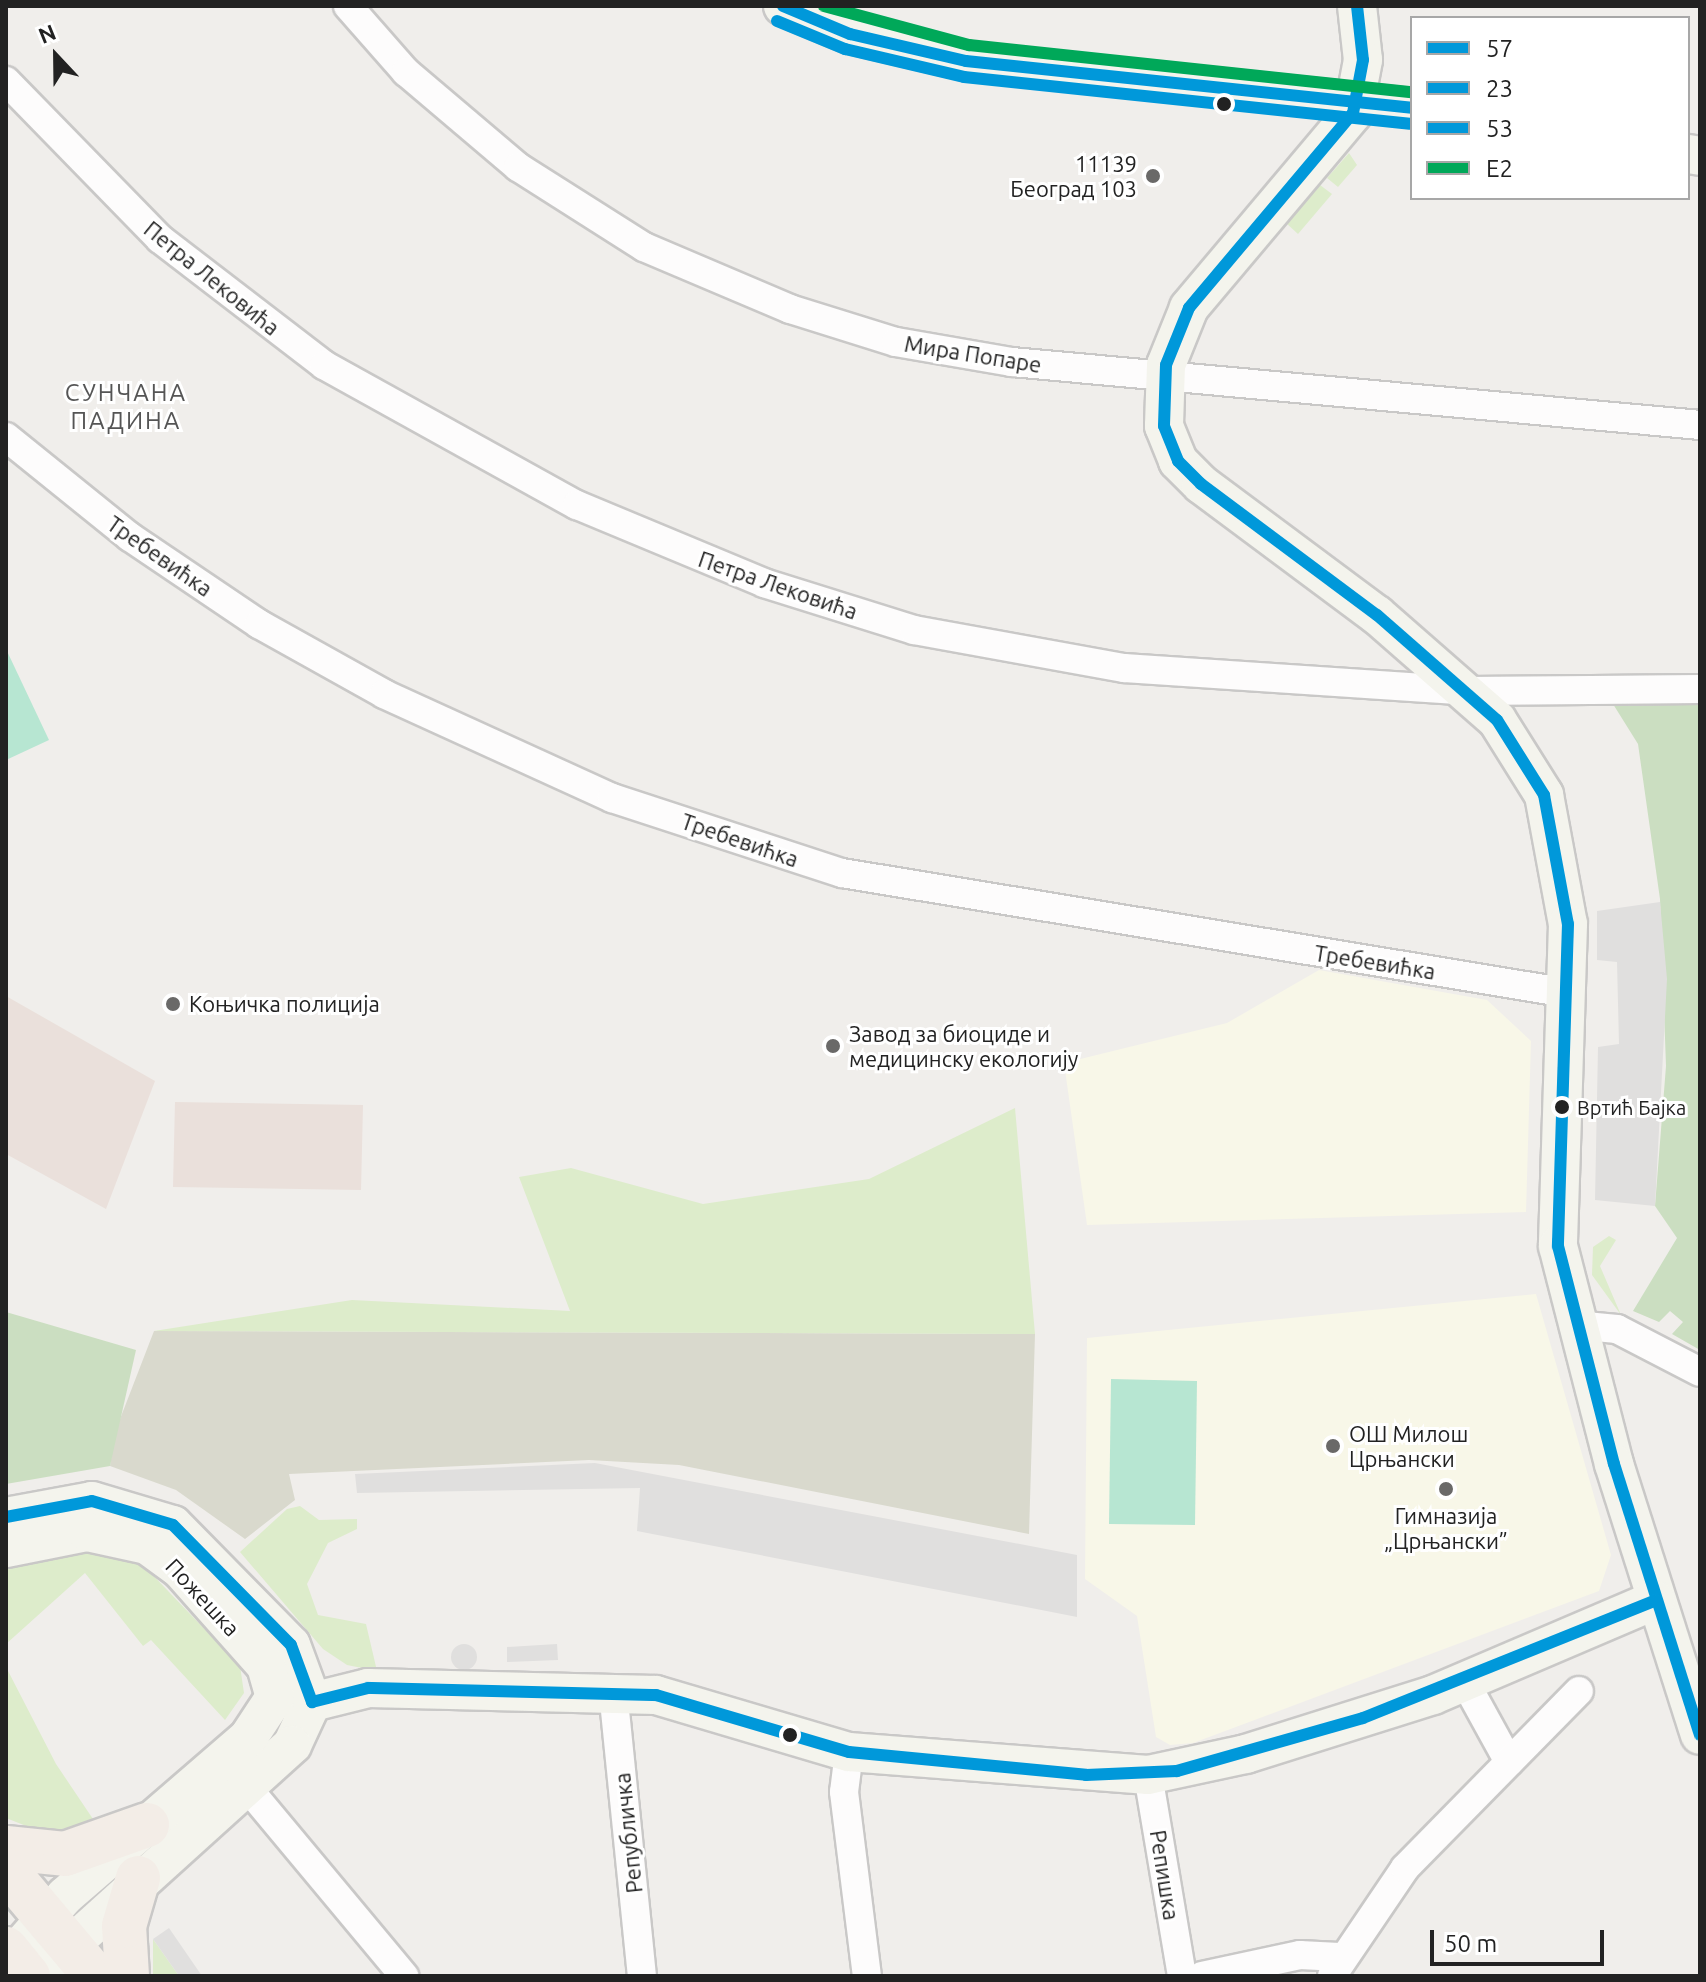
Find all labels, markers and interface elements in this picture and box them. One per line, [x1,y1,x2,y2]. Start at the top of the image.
north arrow [16,16,96,96]
legend [1410,16,1690,200]
text: N [35,19,59,48]
text: 57 [1486,35,1513,62]
text: 23 [1486,75,1513,102]
unlabelled marker [1216,96,1232,112]
text: 53 [1486,115,1513,142]
place label: 11139 Београд 103 [1010,150,1137,202]
text: E2 [1486,155,1513,182]
marker: 11139 Београд 103 [1144,167,1162,185]
street label: Петра Лековића [139,215,285,341]
street label: Мира Попаре [903,330,1043,378]
district label: СУНЧАНА ПАДИНА [65,379,187,435]
street label: Требевићка [102,510,218,602]
street label: Петра Лековића [695,545,861,625]
street label: Требевићка [678,808,802,872]
street label: Требевићка [1313,939,1437,985]
place label: Коњичка полиција [189,991,380,1017]
marker: Коњичка полиција [164,995,182,1013]
place label: Завод за биоциде и медицинску екологију [849,1020,1078,1072]
marker: Завод за биоциде и медицинску екологију [824,1037,842,1055]
place label: Вртић Бајка [1577,1095,1686,1119]
marker: Вртић Бајка [1554,1099,1570,1115]
place label: ОШ Милош Црњански [1349,1420,1468,1472]
marker: ОШ Милош Црњански [1324,1437,1342,1455]
marker: Гимназија „Црњански” [1437,1480,1455,1498]
place label: Гимназија „Црњански” [1384,1502,1508,1554]
street label: Пожешка [160,1553,246,1641]
unlabelled marker [782,1727,798,1743]
street label: Републичка [609,1771,647,1895]
street label: Репишка [1145,1828,1185,1922]
scale bar [1434,1914,1608,1964]
text: 50 m [1444,1930,1497,1957]

